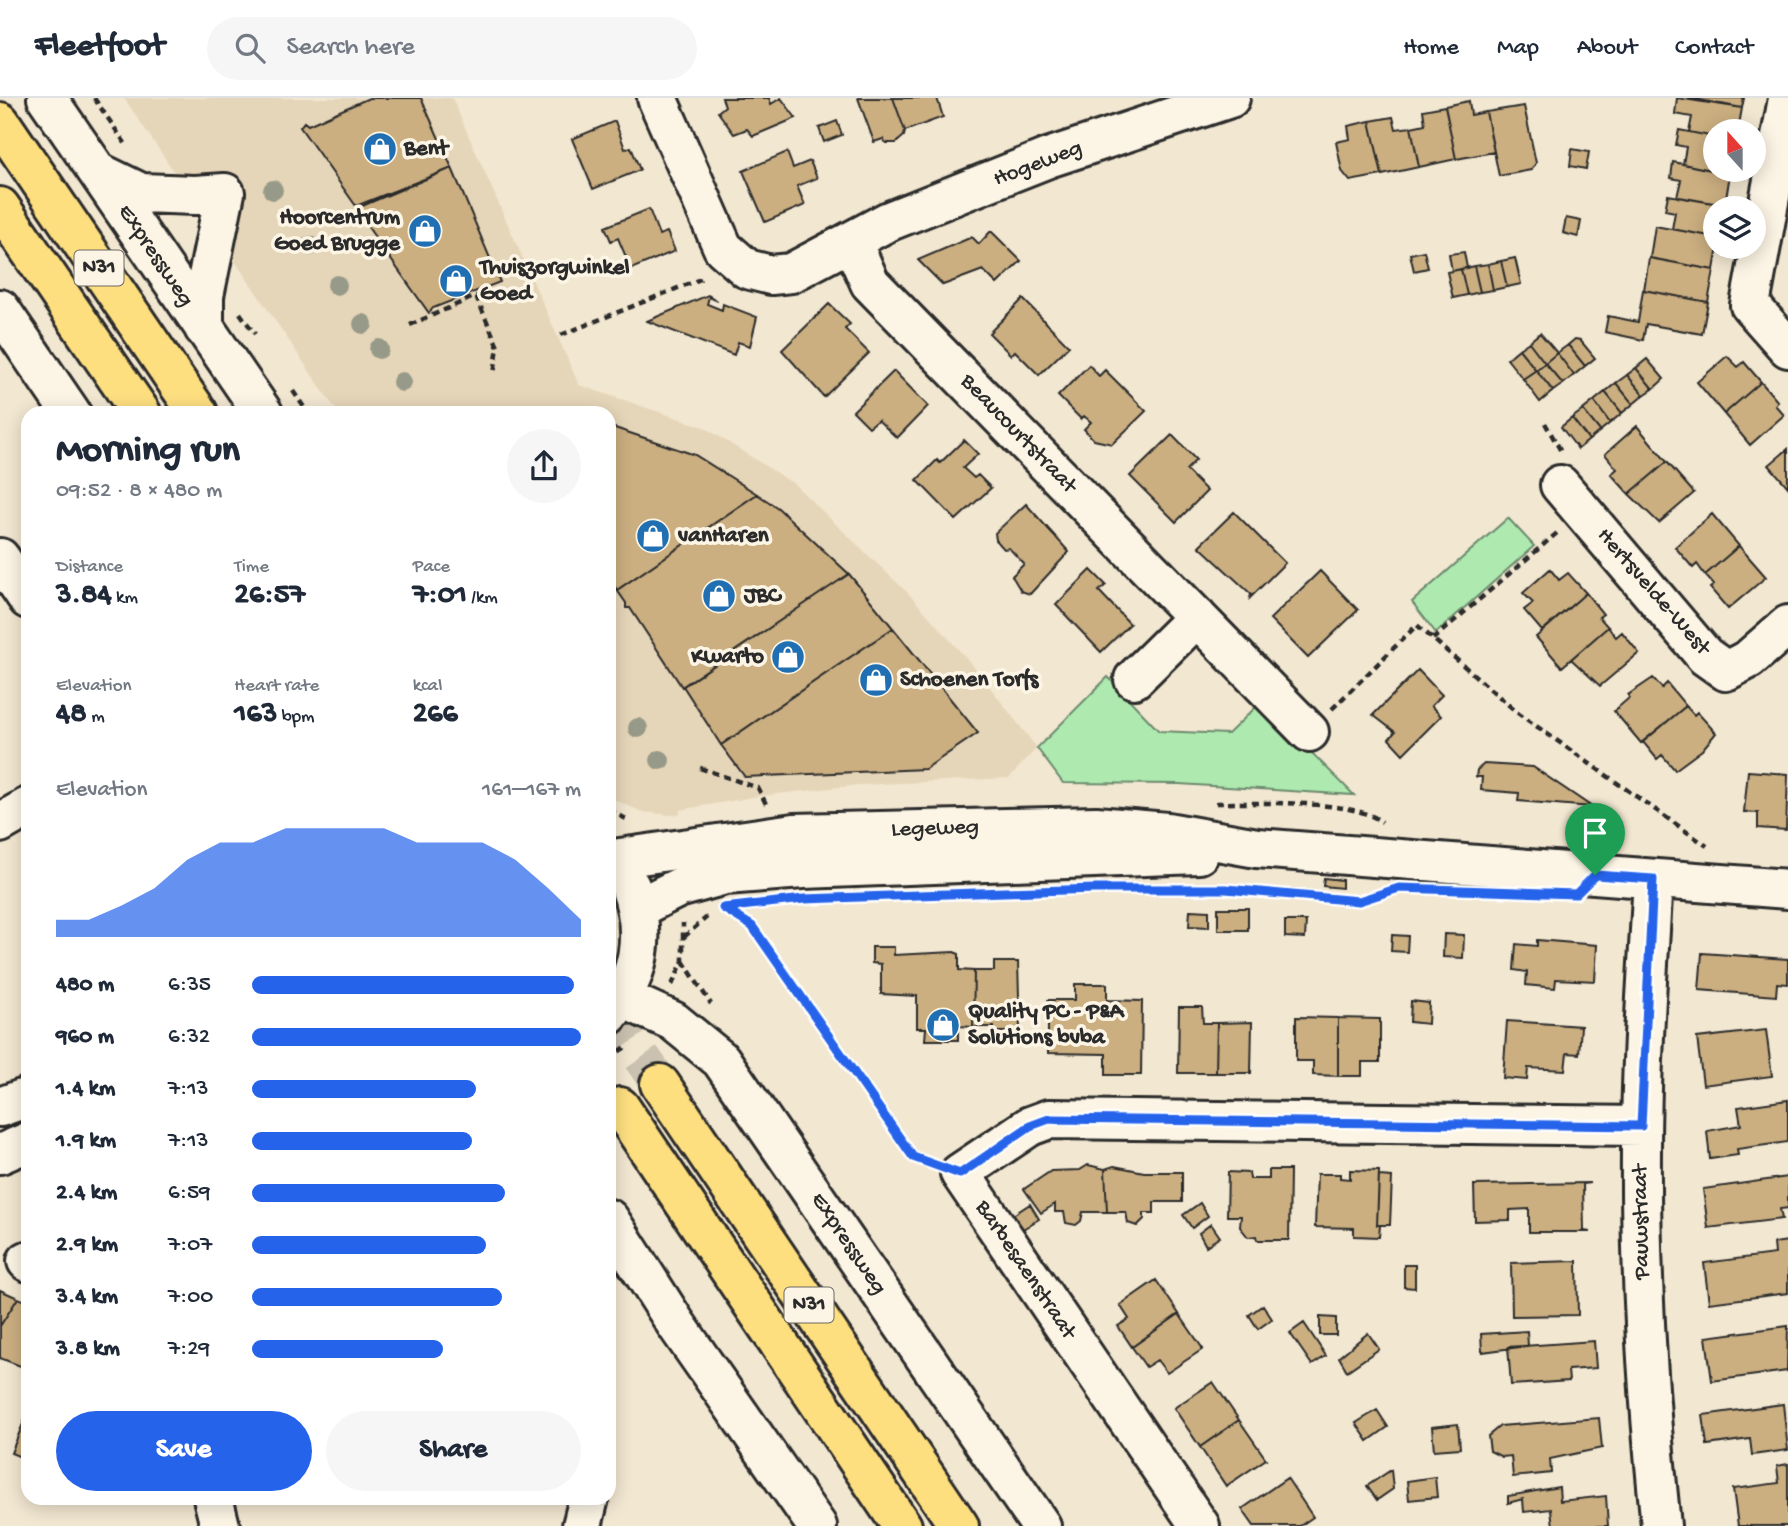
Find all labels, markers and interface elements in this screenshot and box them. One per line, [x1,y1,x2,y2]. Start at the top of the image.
search box [207,17,697,80]
text: Fleetfoot [35,29,165,67]
icon: search [231,29,269,67]
text: Search here [287,33,415,64]
text: Home [1403,34,1459,63]
text: Map [1497,34,1539,63]
text: About [1577,34,1637,63]
text: Contact [1675,34,1753,63]
north arrow [1703,119,1766,182]
map controls [1703,119,1766,259]
shop icon: Bent [361,130,399,168]
street label: Hogeweg [990,135,1086,193]
place label: Bent [403,136,451,163]
button: layers [1703,196,1766,259]
street label: Expressweg [111,200,199,312]
place label: Hoorcentrum Goed Brugge [274,205,401,258]
shop icon: Hoorcentrum Goed Brugge [406,212,444,250]
road number: N31 [74,250,124,286]
place label: Thuiszorgwinkel Goed [478,255,630,308]
shop icon: Thuiszorgwinkel Goed [437,262,475,300]
street label: Beaucourtstraat [953,368,1083,501]
button: share [507,429,581,503]
text: Morning run [56,430,240,474]
text: 09:52 · 8 × 480 m [56,478,222,505]
shop icon: vanHaren [634,517,672,555]
place label: vanHaren [677,523,770,550]
street label: Hertsvelde-West [1590,523,1717,662]
text: Distance [56,556,123,579]
text: Time [234,556,269,579]
text: Pace [413,556,450,579]
shop icon: JBC [700,577,738,615]
text: 3.84 [56,579,112,614]
text: 26:57 [234,579,305,614]
text: 7:01 [413,579,467,614]
place label: JBC [743,583,783,610]
text: km [112,587,138,610]
text: /km [467,587,498,610]
shop icon: Kwarto [769,638,807,676]
place label: Kwarto [690,644,764,671]
shop icon: Schoenen Torfs [857,661,895,699]
place label: Schoenen Torfs [900,667,1040,694]
text: Elevation [56,675,132,698]
text: Heart rate [234,675,319,698]
text: kcal [413,675,442,698]
text: 48 [56,698,87,733]
text: 163 [234,698,277,733]
text: 266 [413,698,458,733]
text: m [87,706,105,729]
text: bpm [277,706,315,729]
text: Elevation [56,777,147,804]
text: 161–167 m [482,777,581,804]
pin [1565,803,1625,875]
street label: Legeweg [891,814,979,844]
icon: arrive [1576,814,1614,852]
text: 480 m [56,972,114,999]
text: 6:35 [168,972,211,999]
place label: Quality PC - P&A Solutions bvba [968,999,1125,1052]
shop icon: Quality PC - P&A Solutions bvba [924,1006,962,1044]
text: 960 m [56,1024,114,1051]
text: 6:32 [168,1024,210,1051]
text: 1.4 km [56,1076,115,1103]
text: 7:13 [168,1076,208,1103]
text: 1.9 km [56,1128,116,1155]
text: 7:13 [168,1128,208,1155]
street label: Pauwstraat [1627,1163,1657,1281]
text: 2.4 km [56,1180,117,1207]
text: 6:59 [168,1180,211,1207]
street label: Expressweg [804,1188,892,1300]
street label: Barbesaenstraat [968,1195,1082,1346]
text: 2.9 km [56,1232,118,1259]
text: 7:07 [168,1232,212,1259]
text: 3.4 km [56,1284,118,1311]
text: 7:00 [168,1284,213,1311]
road number: N31 [784,1288,834,1322]
text: 3.8 km [56,1336,120,1363]
text: 7:29 [168,1336,210,1363]
button: Save [56,1411,312,1491]
button: Share [326,1411,581,1491]

